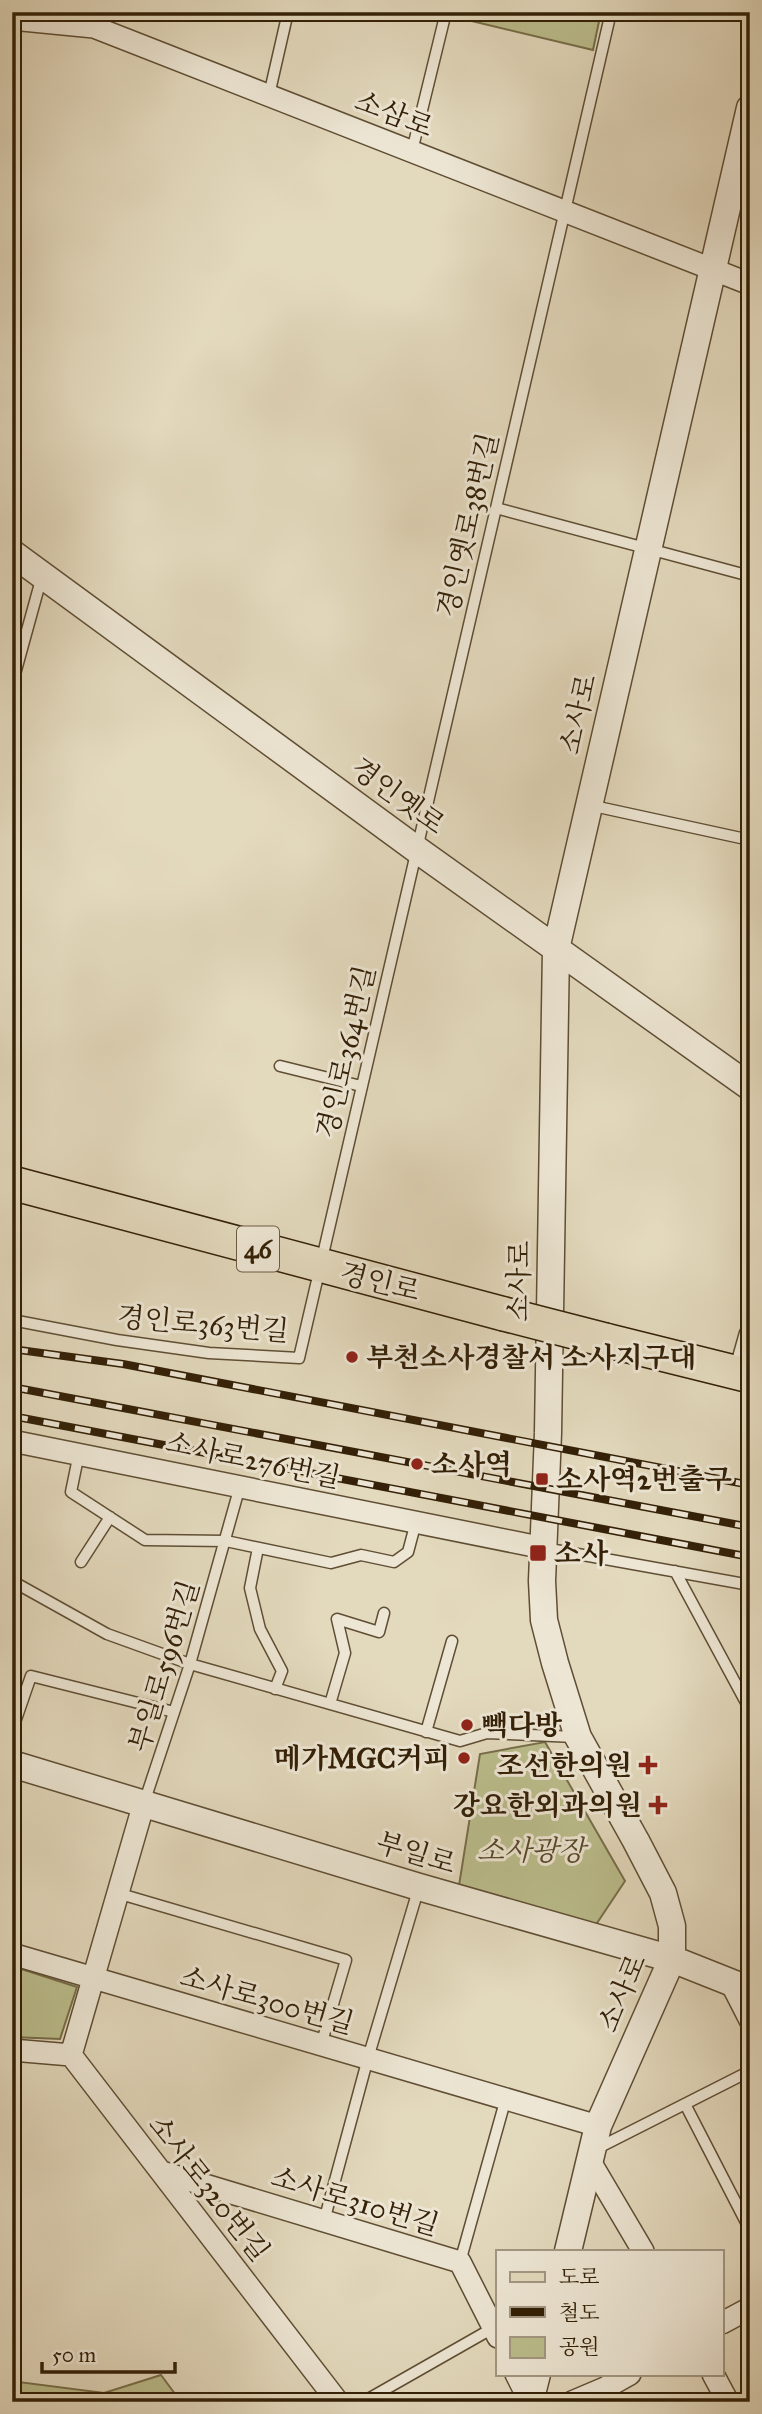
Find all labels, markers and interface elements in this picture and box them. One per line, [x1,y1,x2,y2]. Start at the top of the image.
street label: 소삼로 [350,83,438,145]
street label: 경인옛로38번길 [430,429,506,621]
street label: 소사로 [552,671,604,757]
street label: 경인옛로 [344,750,452,842]
street label: 경인로364번길 [309,962,383,1142]
road number: 46 [237,1226,279,1272]
street label: 소사로 [501,1240,537,1322]
street label: 경인로 [336,1255,424,1309]
street label: 경인로363번길 [116,1299,290,1349]
place label: 부천소사경찰서 소사지구대 [366,1340,697,1375]
marker: 부천소사경찰서 소사지구대 [344,1349,360,1365]
street label: 소사로276번길 [163,1424,343,1496]
place label: 소사역 [431,1447,512,1482]
marker: 소사역 [409,1456,425,1472]
place label: 소사역2번출구 [556,1462,732,1497]
marker: 소사역2번출구 [534,1471,550,1487]
place label: 소사 [554,1536,609,1571]
marker: 소사 [528,1543,548,1563]
street label: 부일로596번길 [121,1576,207,1756]
place label: 빽다방 [481,1708,563,1743]
marker: 빽다방 [459,1717,475,1733]
place label: 메가MGC커피 [274,1741,450,1776]
place label: 조선한의원 [497,1748,632,1783]
marker: 메가MGC커피 [456,1750,472,1766]
marker: 조선한의원 [638,1755,658,1775]
place label: 강요한외과의원 [453,1788,642,1823]
marker: 강요한외과의원 [648,1795,668,1815]
street label: 부일로 [372,1824,460,1882]
park label: 소사광장 [477,1833,589,1868]
street label: 소사로 [590,1949,654,2037]
street label: 소사로300번길 [176,1959,358,2041]
street label: 소사로320번길 [141,2108,277,2268]
street label: 소사로310번길 [267,2159,443,2243]
legend [496,2250,724,2376]
text: 도로 [559,2264,600,2290]
text: 철도 [559,2300,600,2326]
scale bar [42,2330,175,2374]
text: 공원 [559,2334,600,2360]
text: 50 m [52,2342,97,2368]

